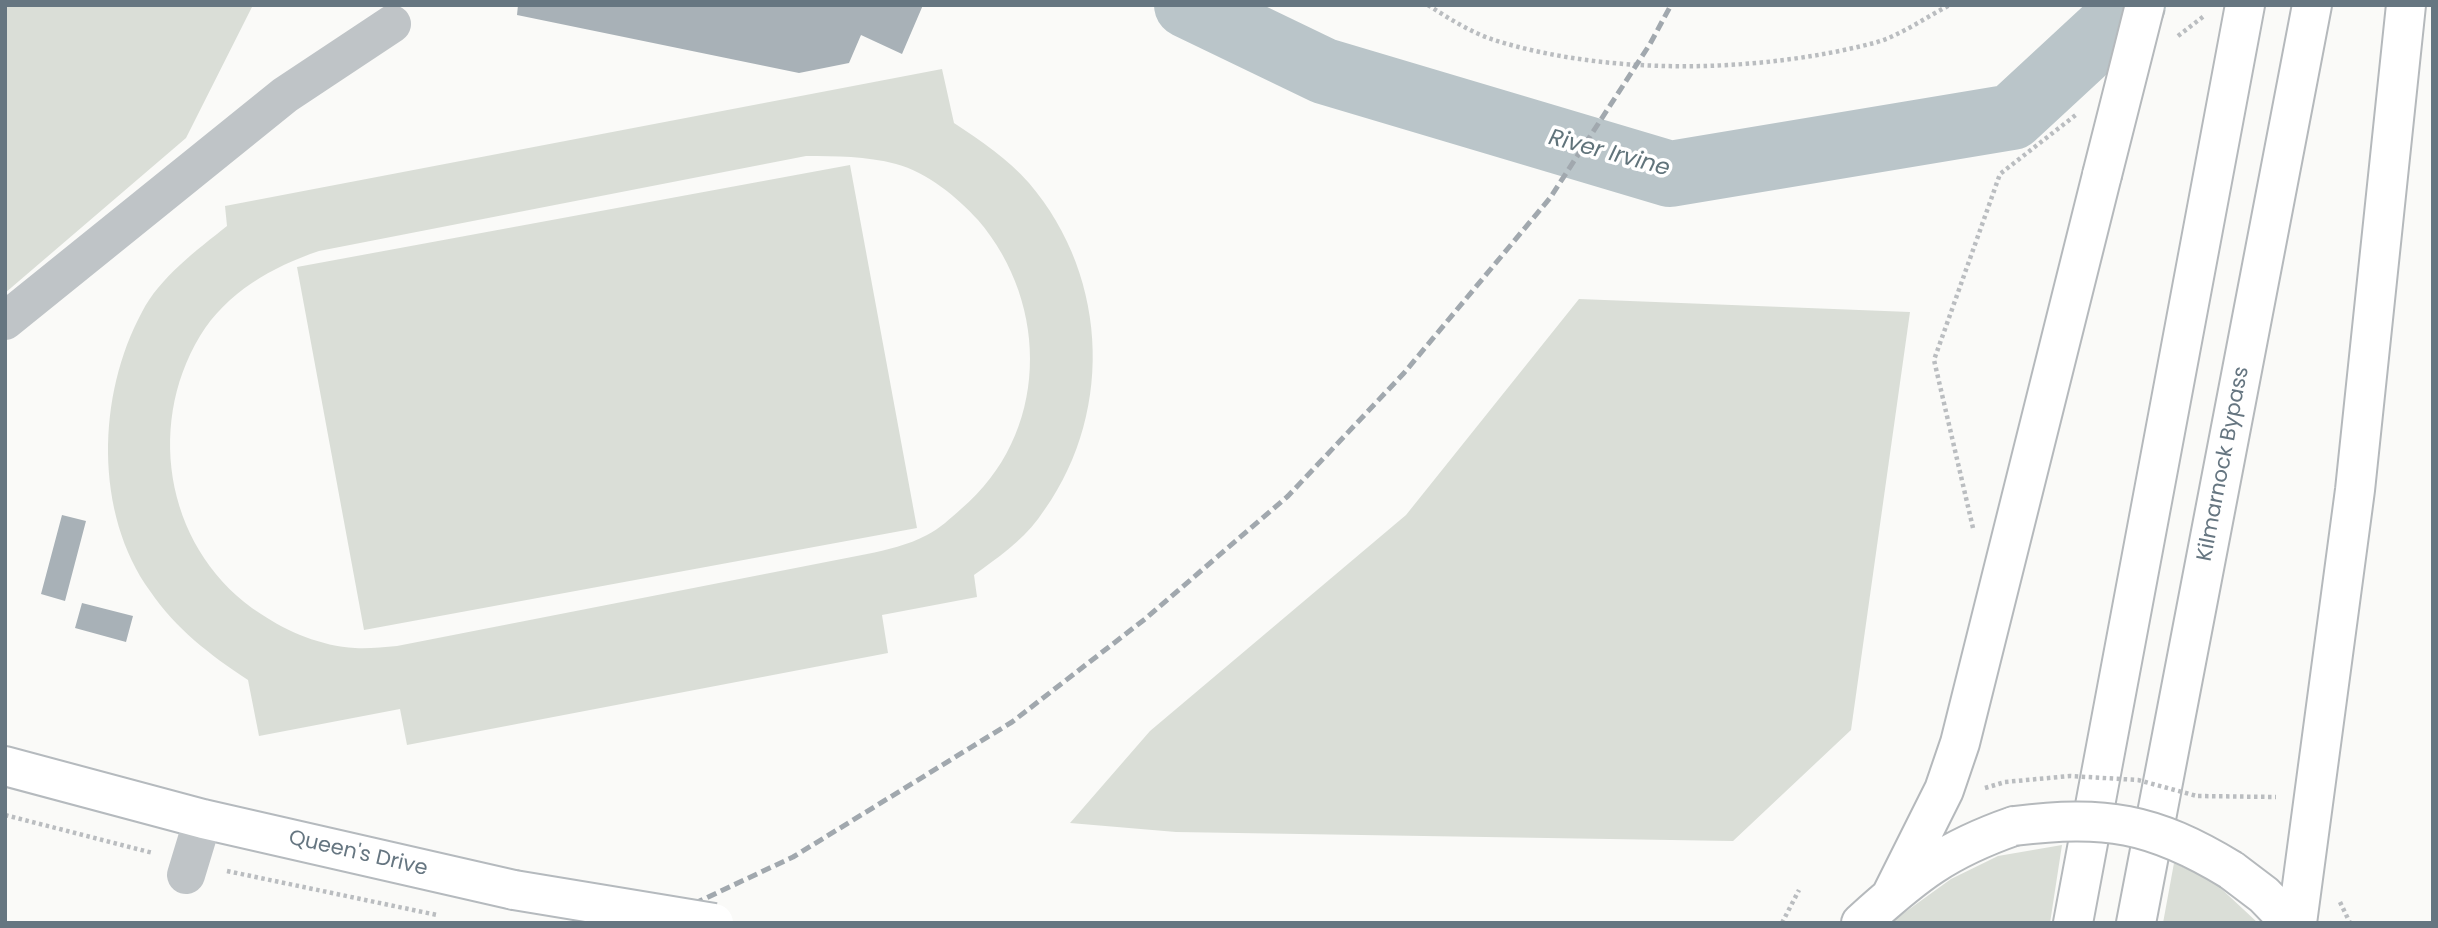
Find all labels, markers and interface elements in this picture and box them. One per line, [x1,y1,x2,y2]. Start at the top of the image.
water label: River Irvine [1546,125,1672,183]
street label: Kilmarnock Bypass [2193,365,2255,563]
street label: Queen's Drive [286,826,430,882]

